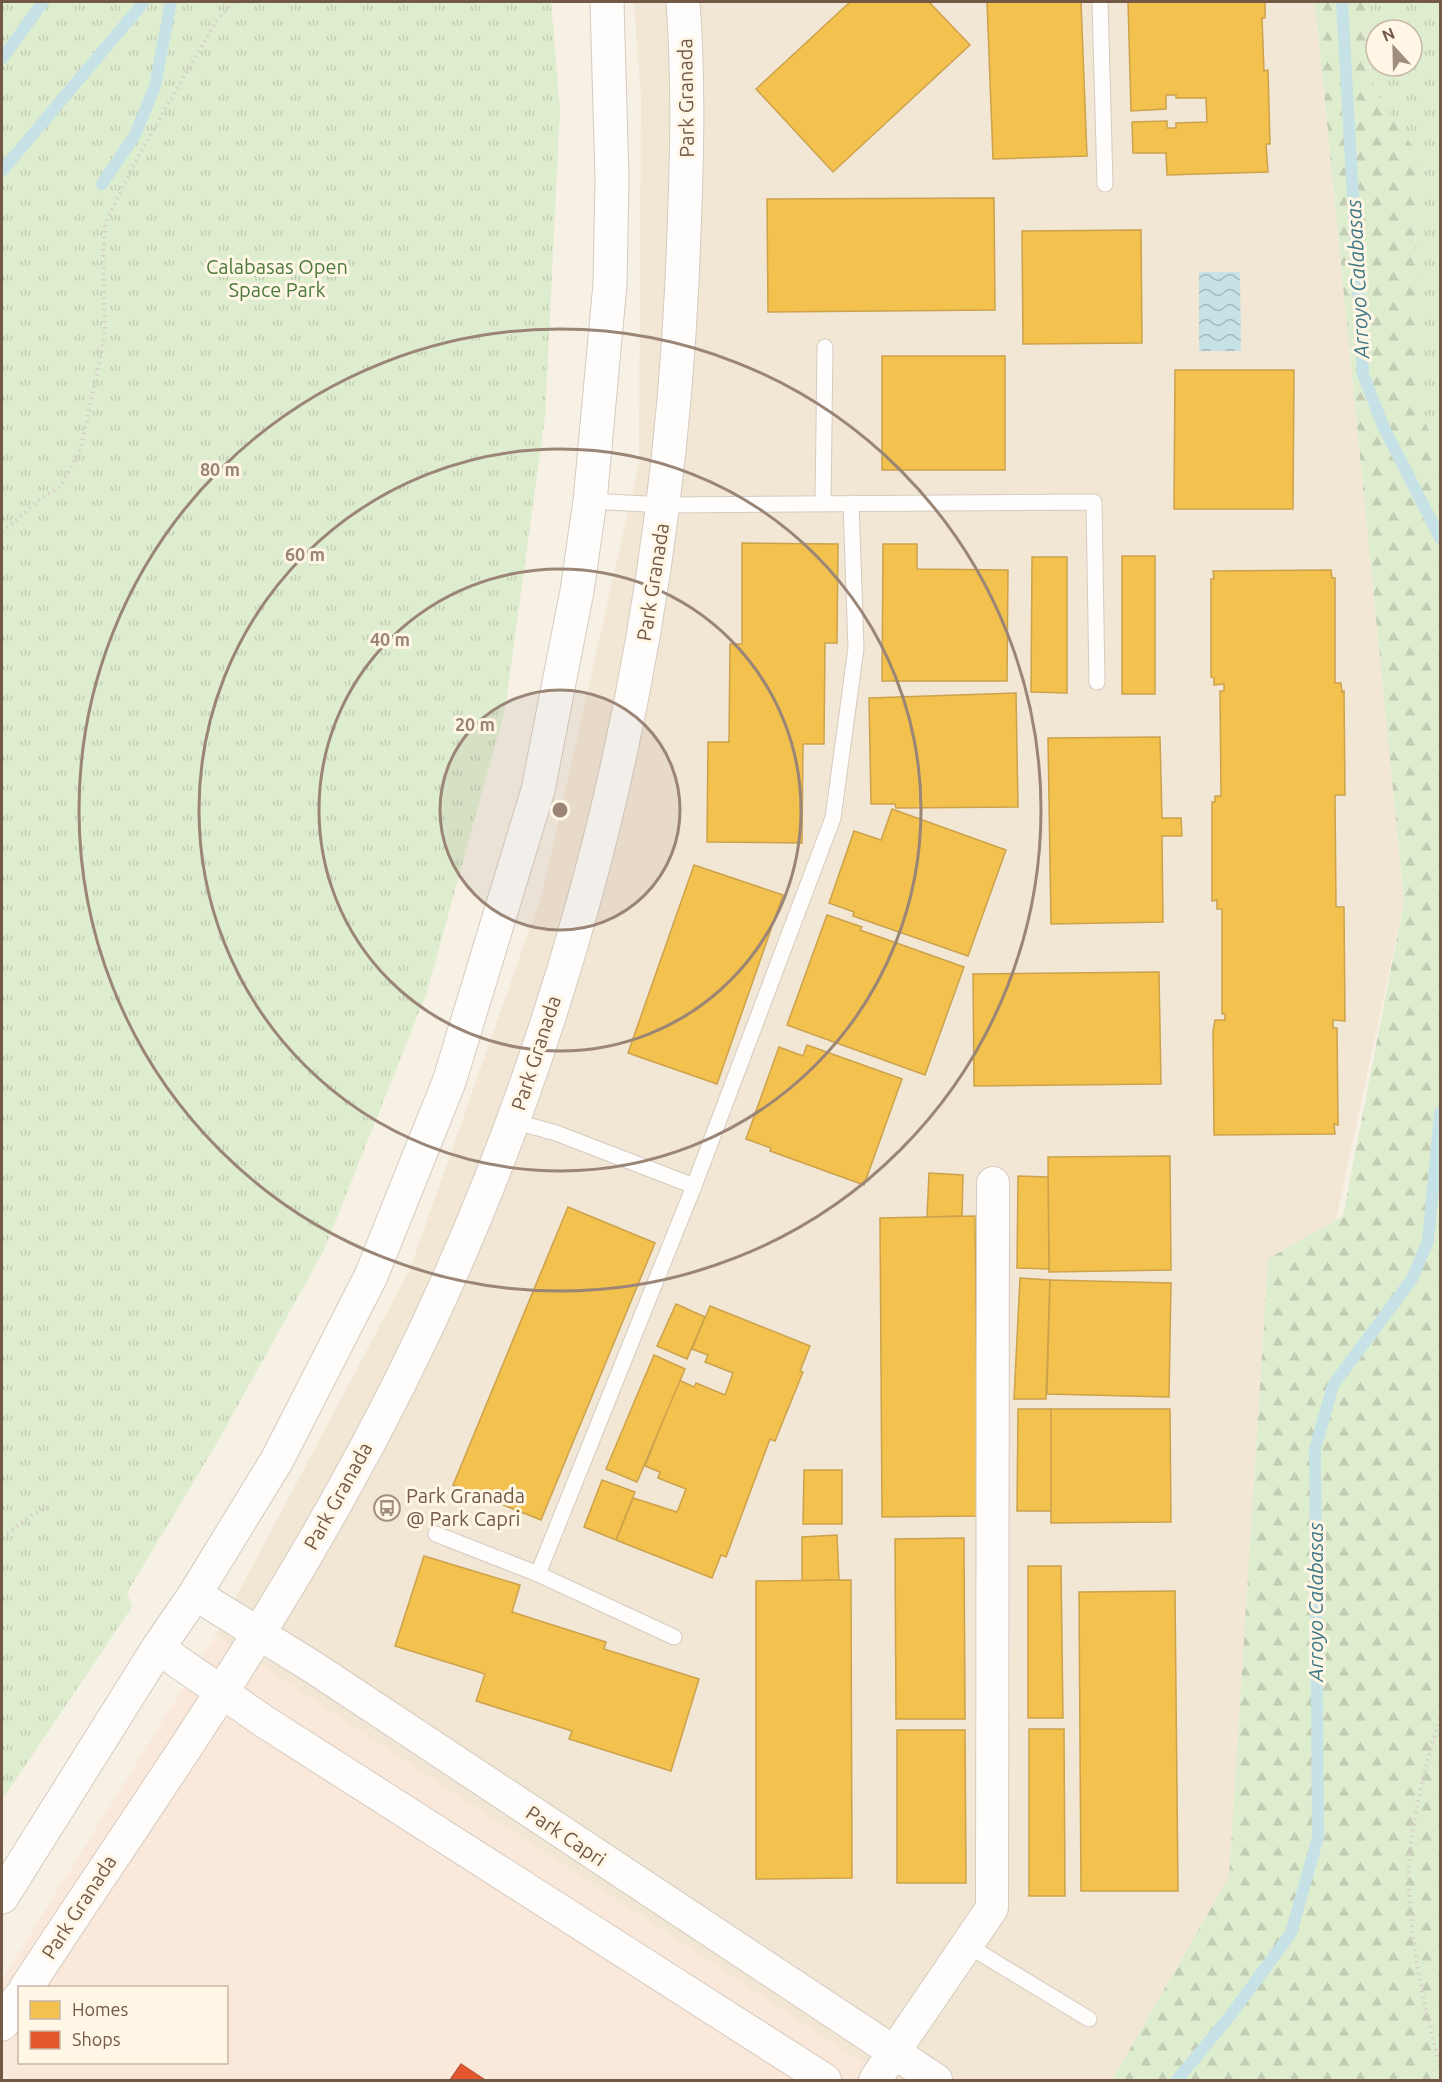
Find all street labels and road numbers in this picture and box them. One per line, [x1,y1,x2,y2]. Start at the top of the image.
street label: Park Granada [673,38,698,158]
street label: Park Granada [632,521,673,643]
street label: Park Granada [506,993,565,1113]
street label: Park Granada [299,1438,376,1553]
street label: Park Capri [522,1801,610,1871]
street label: Park Granada [37,1851,121,1963]

